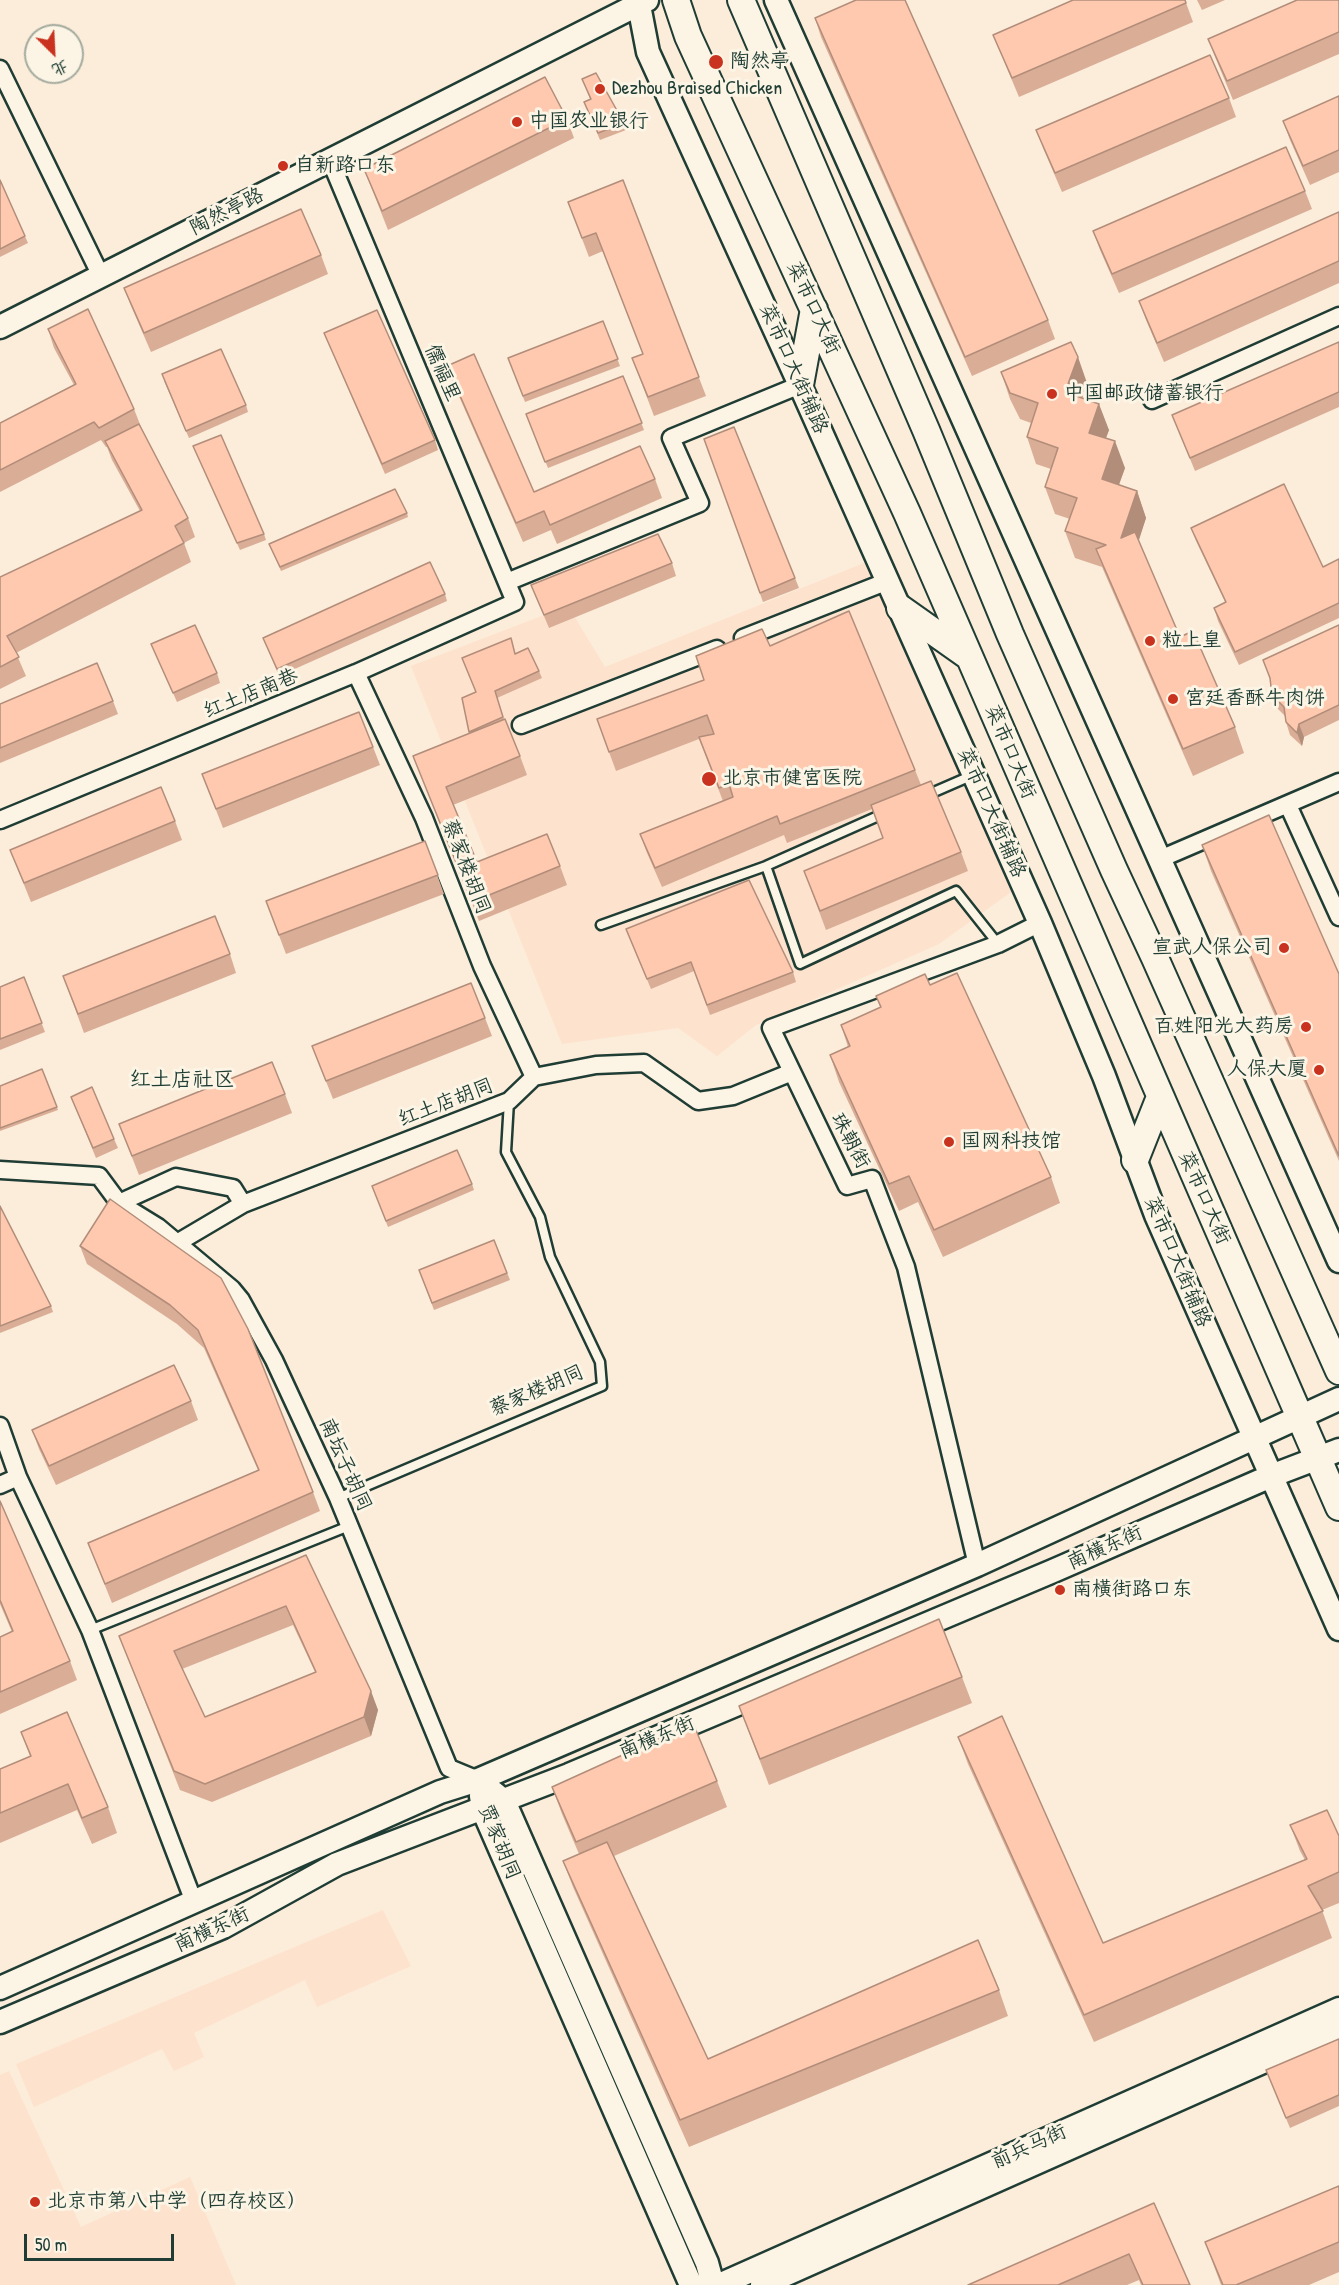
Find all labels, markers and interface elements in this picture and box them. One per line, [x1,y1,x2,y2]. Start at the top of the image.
north arrow [24,24,84,84]
place label: 陶然亭 [730,50,790,74]
marker: 陶然亭 [707,53,725,71]
text: 北 [49,55,72,82]
place label: Dezhou Braised Chicken [612,77,782,101]
marker: Dezhou Braised Chicken [593,82,607,96]
place label: 中国农业银行 [529,110,649,134]
marker: 中国农业银行 [510,115,524,129]
place label: 自新路口东 [295,154,395,178]
marker: 自新路口东 [276,159,290,173]
street label: 陶然亭路 [186,183,268,241]
street label: 菜市口大街 [781,258,845,358]
street label: 菜市口大街辅路 [754,300,832,438]
street label: 儒福里 [419,341,465,405]
place label: 中国邮政储蓄银行 [1064,382,1224,406]
marker: 中国邮政储蓄银行 [1045,387,1059,401]
place label: 粒上皇 [1162,629,1222,653]
marker: 粒上皇 [1143,634,1157,648]
street label: 红土店南巷 [200,664,302,724]
place label: 宫廷香酥牛肉饼 [1185,687,1325,711]
marker: 宫廷香酥牛肉饼 [1166,692,1180,706]
street label: 菜市口大街 [979,701,1041,803]
street label: 菜市口大街辅路 [952,744,1030,882]
place label: 北京市健宫医院 [722,767,862,791]
marker: 北京市健宫医院 [700,770,718,788]
street label: 蔡家楼胡同 [437,816,495,918]
place label: 宣武人保公司 [1152,936,1272,960]
marker: 宣武人保公司 [1277,941,1291,955]
place label: 百姓阳光大药房 [1154,1015,1294,1039]
marker: 百姓阳光大药房 [1299,1020,1313,1034]
place label: 人保大厦 [1227,1058,1307,1082]
marker: 人保大厦 [1312,1063,1326,1077]
district label: 红土店社区 [130,1067,234,1093]
street label: 红土店胡同 [395,1074,497,1132]
street label: 珠朝街 [825,1109,875,1173]
place label: 国网科技馆 [961,1130,1061,1154]
marker: 国网科技馆 [942,1135,956,1149]
street label: 菜市口大街 [1173,1147,1235,1249]
street label: 菜市口大街辅路 [1139,1193,1215,1331]
street label: 蔡家楼胡同 [486,1360,588,1422]
street label: 南坛子胡同 [314,1414,376,1516]
street label: 南横东街 [1064,1521,1146,1575]
place label: 南横街路口东 [1072,1578,1192,1602]
marker: 南横街路口东 [1053,1583,1067,1597]
street label: 南横东街 [615,1711,699,1765]
street label: 贾家胡同 [473,1800,525,1884]
street label: 南横东街 [171,1902,253,1958]
street label: 前兵马街 [988,2120,1070,2174]
place label: 北京市第八中学（四存校区） [47,2190,307,2214]
marker: 北京市第八中学（四存校区） [28,2195,42,2209]
scale bar [27,2222,177,2260]
text: 50 m [35,2232,67,2257]

